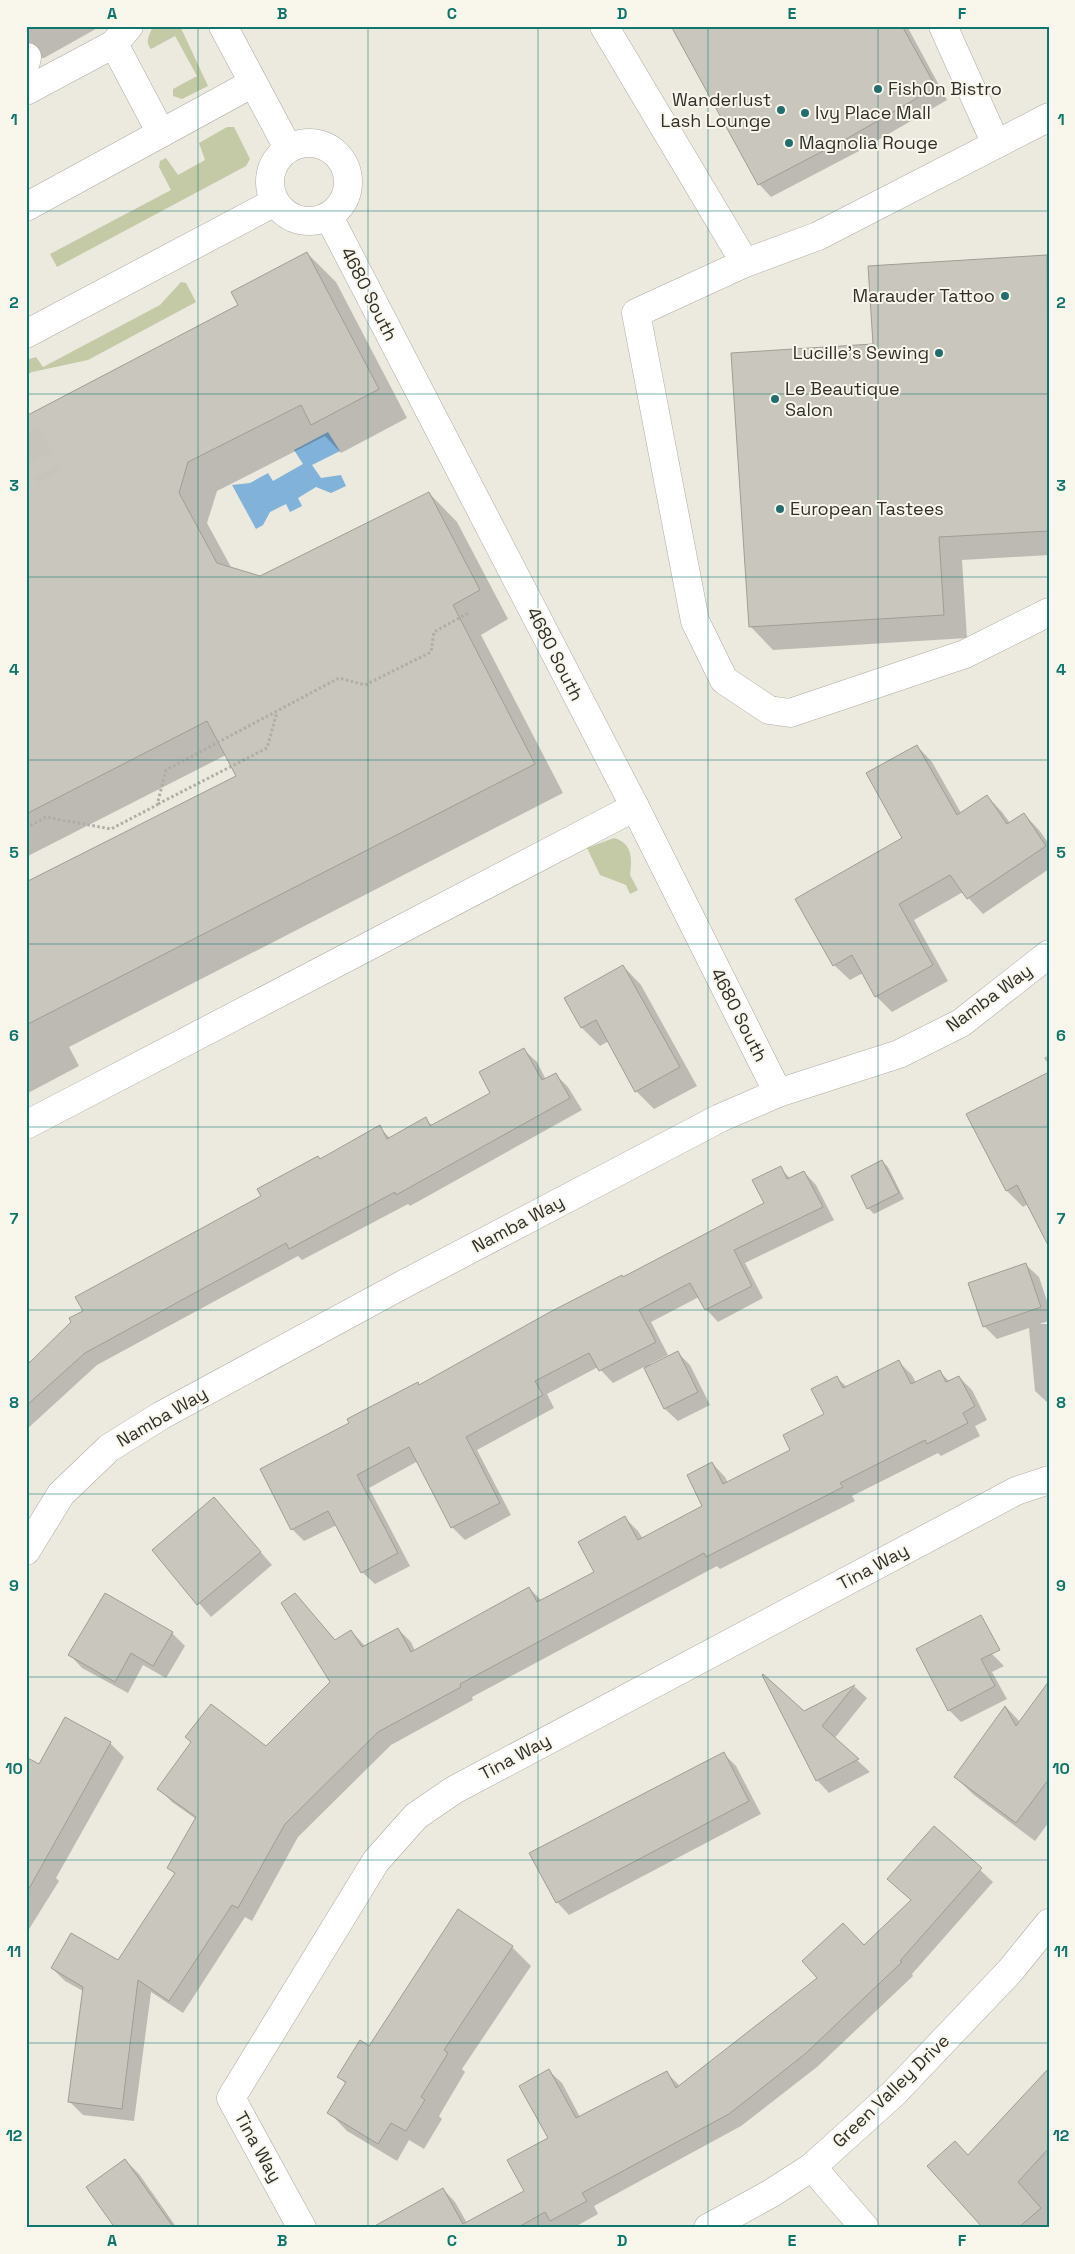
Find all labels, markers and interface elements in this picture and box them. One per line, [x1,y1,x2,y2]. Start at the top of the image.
text: A [107,3,117,24]
text: B [277,3,287,24]
text: C [447,3,457,24]
text: D [617,3,627,24]
text: E [788,3,797,24]
text: F [958,3,967,24]
place label: FishOn Bistro [888,77,1002,100]
marker: FishOn Bistro [872,83,884,95]
place label: Wanderlust Lash Lounge [661,88,771,132]
place label: Ivy Place Mall [815,101,931,124]
marker: Wanderlust Lash Lounge [775,104,787,116]
marker: Ivy Place Mall [799,107,811,119]
text: 1 [10,109,18,130]
text: 1 [1057,109,1065,130]
place label: Magnolia Rouge [799,131,938,154]
marker: Magnolia Rouge [783,137,795,149]
street label: 4680 South [336,243,403,344]
place label: Marauder Tattoo [853,284,995,307]
marker: Marauder Tattoo [999,290,1011,302]
text: 2 [9,292,19,313]
text: 2 [1056,292,1066,313]
place label: Lucille's Sewing [793,341,929,364]
marker: Lucille's Sewing [933,347,945,359]
place label: Le Beautique Salon [785,377,900,421]
marker: Le Beautique Salon [769,393,781,405]
text: 3 [9,475,19,496]
text: 3 [1056,475,1066,496]
place label: European Tastees [790,497,944,520]
marker: European Tastees [774,503,786,515]
street label: 4680 South [522,603,589,704]
text: 4 [9,659,19,680]
text: 4 [1056,659,1066,680]
text: 5 [9,842,19,863]
text: 5 [1056,842,1066,863]
street label: Namba Way [941,959,1036,1037]
street label: 4680 South [706,964,773,1065]
text: 6 [9,1025,19,1046]
text: 6 [1056,1025,1066,1046]
street label: Namba Way [468,1190,568,1257]
text: 7 [10,1208,19,1229]
text: 7 [1057,1208,1066,1229]
street label: Namba Way [112,1381,211,1452]
text: 8 [9,1392,19,1413]
text: 8 [1056,1392,1066,1413]
street label: Tina Way [833,1538,912,1595]
text: 9 [9,1575,19,1596]
text: 9 [1056,1575,1066,1596]
street label: Tina Way [475,1728,554,1785]
text: 10 [5,1758,23,1779]
text: 10 [1052,1758,1070,1779]
text: 11 [7,1941,21,1962]
text: 11 [1054,1941,1068,1962]
street label: Green Valley Drive [827,2029,954,2152]
street label: Tina Way [230,2107,287,2186]
text: 12 [6,2125,22,2146]
text: 12 [1053,2125,1069,2146]
text: A [107,2230,117,2251]
text: B [277,2230,287,2251]
text: C [447,2230,457,2251]
text: D [617,2230,627,2251]
text: E [788,2230,797,2251]
text: F [958,2230,967,2251]

